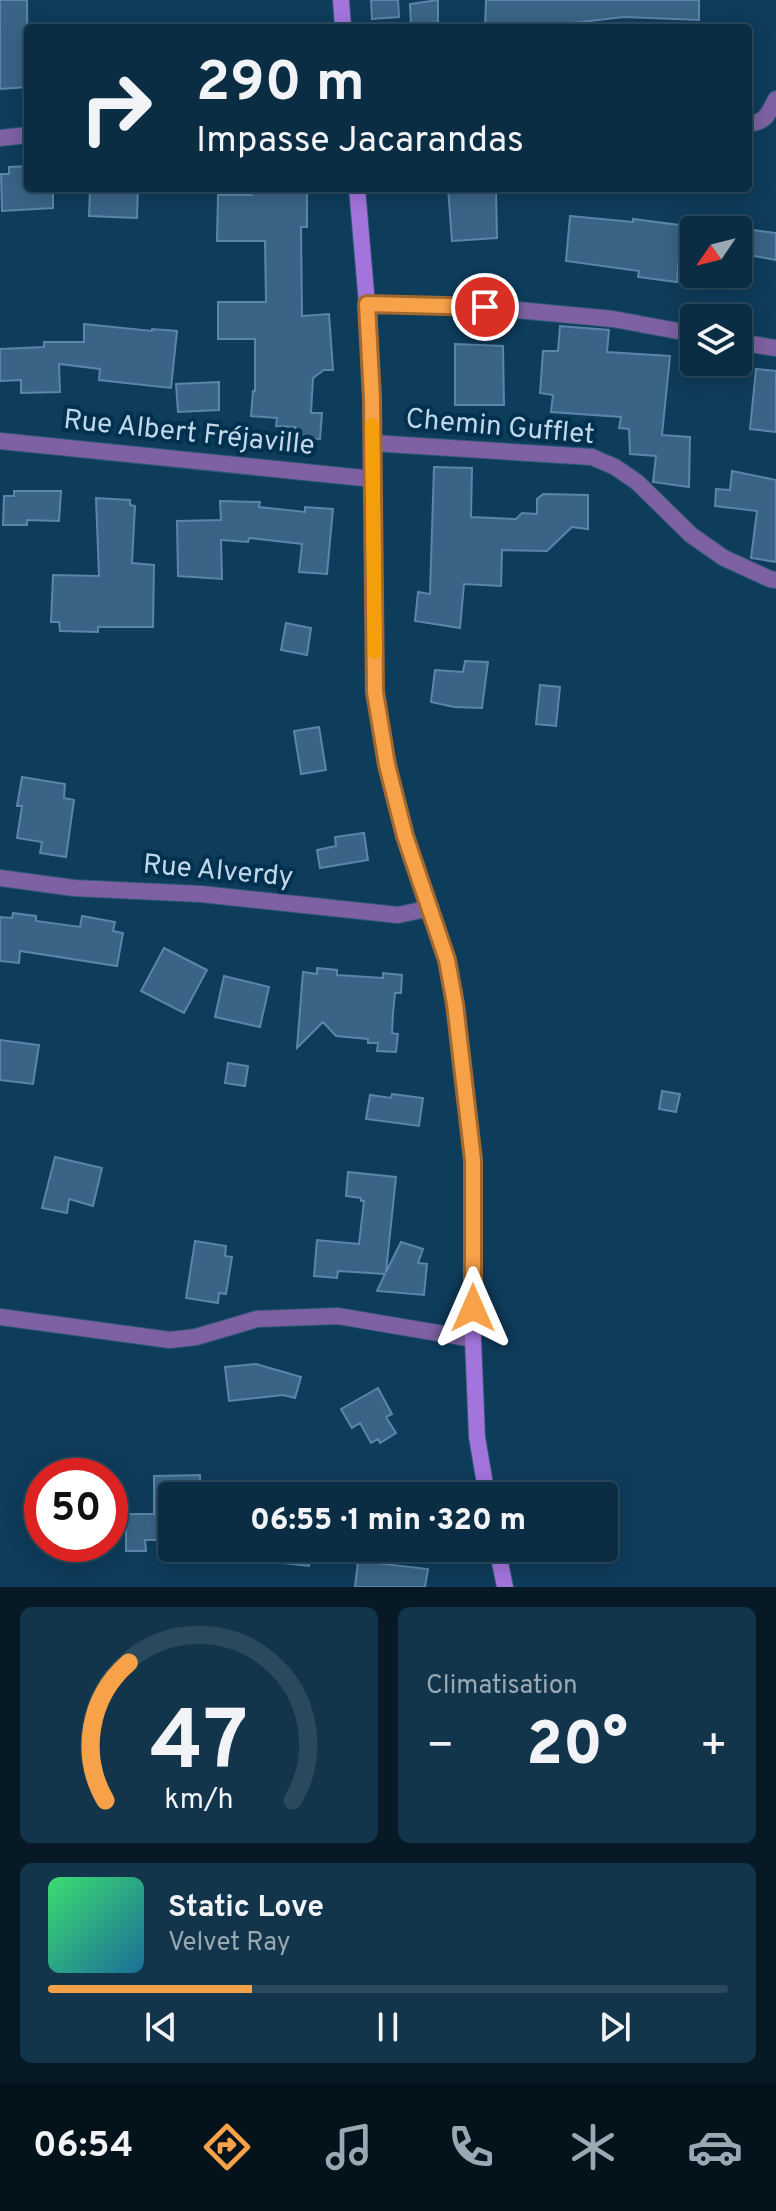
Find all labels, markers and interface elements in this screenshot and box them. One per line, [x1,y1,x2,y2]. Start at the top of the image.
text: 290 m [196,50,365,120]
icon: right [64,56,168,160]
text: Impasse Jacarandas [196,119,524,165]
north arrow [680,216,752,288]
map controls [680,216,752,376]
pin [451,273,519,341]
icon: arrive [463,285,507,329]
button: layers [680,304,752,376]
street label: Chemin Gufflet [404,402,596,454]
street label: Rue Albert Fréjaville [62,403,316,465]
street label: Rue Alverdy [141,847,295,897]
position arrow [431,1266,515,1350]
speed limit sign: 50 [24,1458,128,1562]
text: 06:55 · 1 min · 320 m [250,1503,526,1540]
text: Climatisation [426,1670,578,1703]
text: 47 [150,1694,248,1799]
text: 20° [526,1710,628,1786]
text: − [426,1720,454,1776]
text: + [700,1720,728,1776]
text: km/h [164,1783,234,1819]
text: Static Love [168,1890,324,1927]
text: Velvet Ray [168,1927,291,1960]
icon: previous [139,2005,183,2049]
icon: pause [366,2005,410,2049]
icon: next [593,2005,637,2049]
icon: directions [199,2119,255,2175]
icon: music [321,2119,377,2175]
icon: phone [443,2119,499,2175]
icon: climate [565,2119,621,2175]
icon: car [687,2119,743,2175]
text: 06:54 [33,2124,133,2170]

